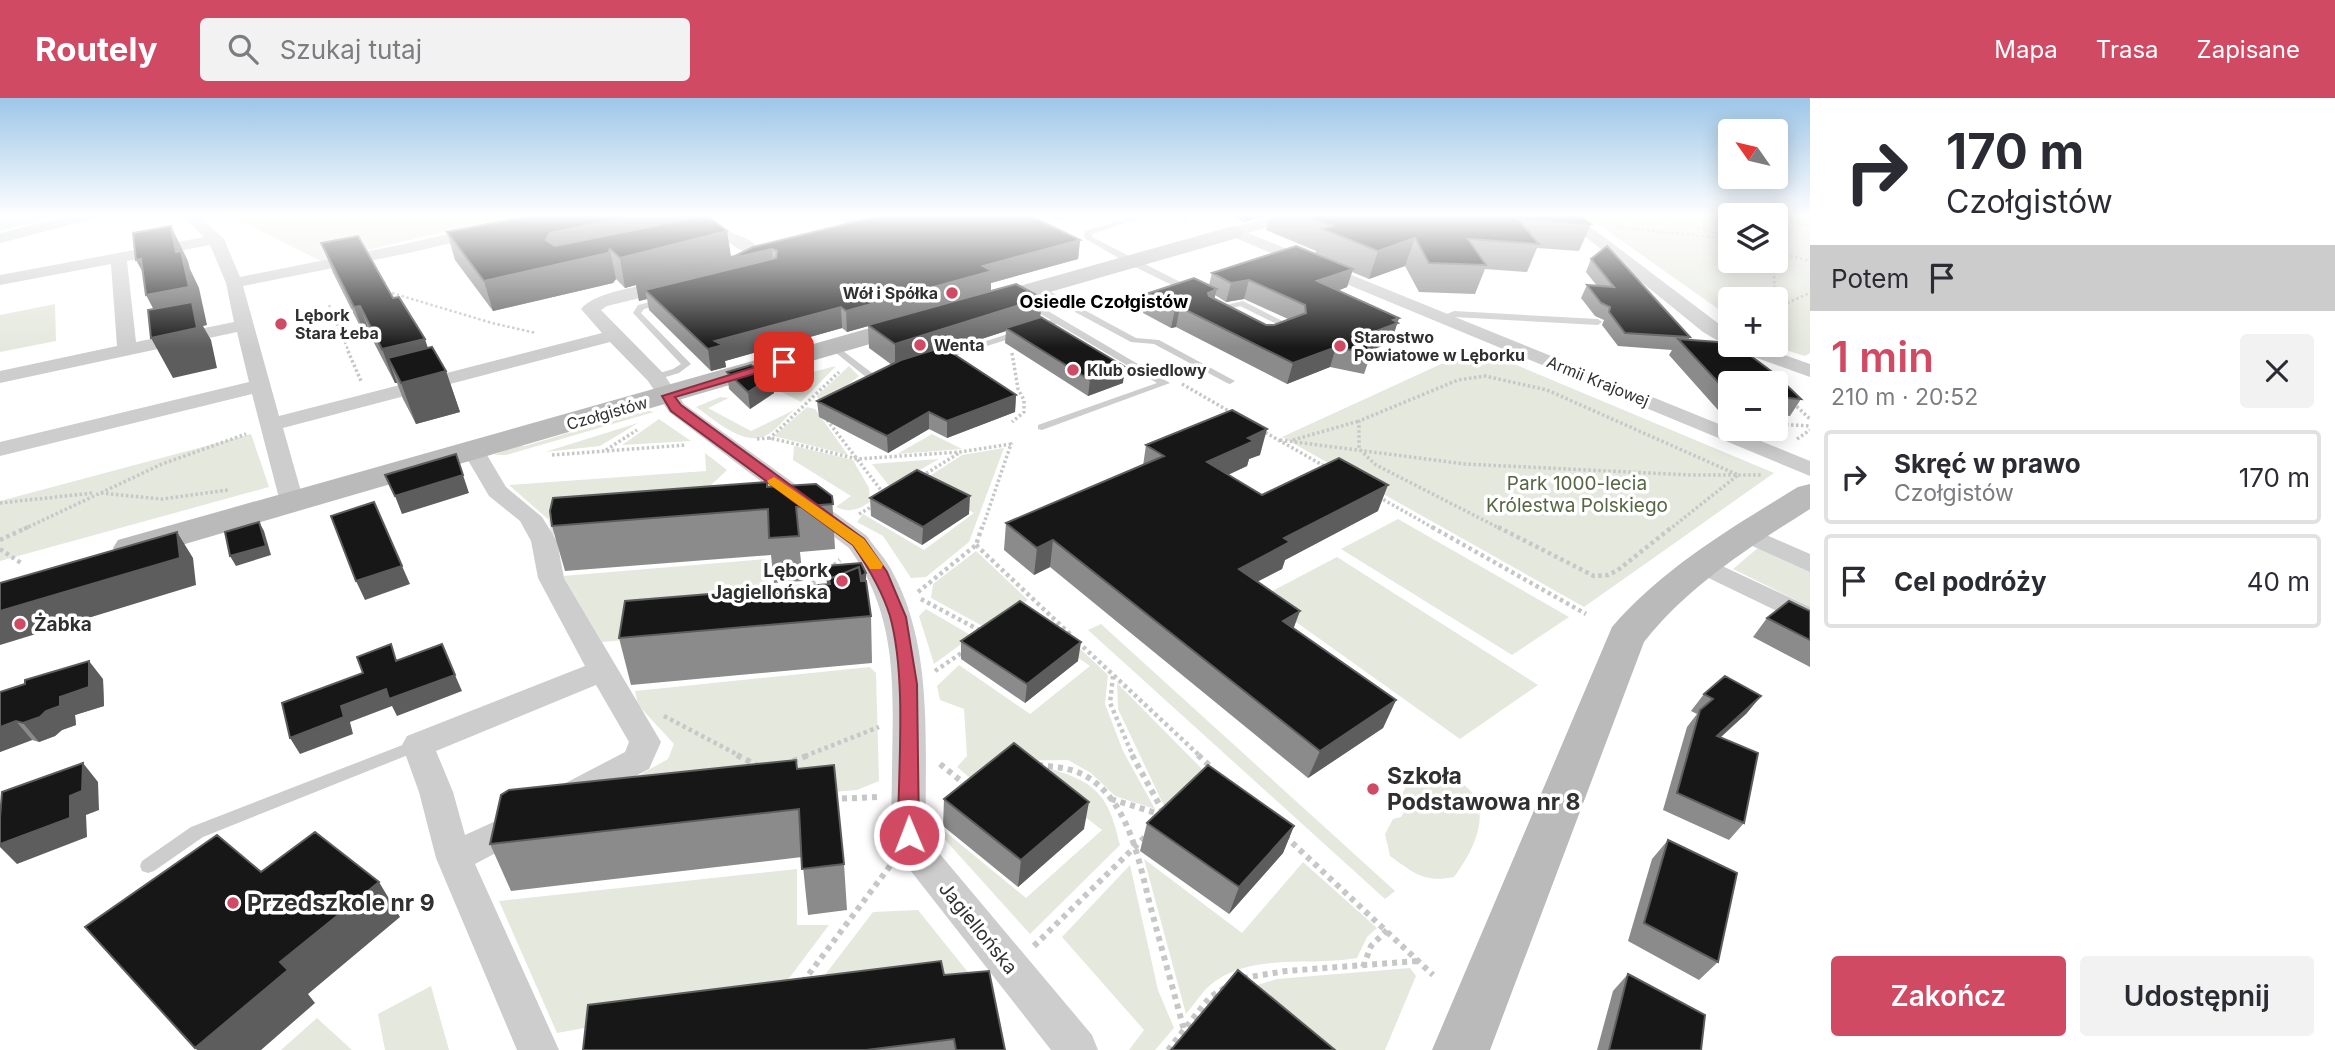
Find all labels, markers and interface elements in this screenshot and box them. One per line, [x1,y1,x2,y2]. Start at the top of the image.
search box [200,18,690,81]
text: Routely [35,29,158,69]
icon: search [224,30,262,68]
text: Szukaj tutaj [280,34,422,65]
text: Mapa [1994,35,2058,64]
text: Trasa [2096,35,2159,64]
text: Zapisane [2197,35,2300,64]
north arrow [1718,119,1788,189]
map controls [1718,119,1788,441]
text: 170 m [1946,122,2084,181]
icon: right [1831,126,1922,217]
text: Czołgistów [1946,182,2113,221]
button: layers [1718,203,1788,273]
icon: arrive [1923,259,1961,297]
text: Potem [1831,263,1909,294]
place label: Wół i Spółka [843,283,938,303]
marker: Wół i Spółka [944,285,960,301]
button: + [1718,287,1788,357]
district label: Osiedle Czołgistów [1020,291,1189,312]
place label: Lębork Stara Łeba [295,305,379,343]
marker: Lębork Stara Łeba [273,316,289,332]
place label: Starostwo Powiatowe w Lęborku [1354,327,1525,365]
text: 1 min [1831,331,1934,382]
pin [754,332,814,392]
button: close [2240,334,2314,408]
place label: Wenta [934,335,985,355]
marker: Wenta [912,337,928,353]
marker: Starostwo Powiatowe w Lęborku [1332,338,1348,354]
icon: arrive [765,343,803,381]
street label: Armii Krajowej [1544,351,1652,411]
place label: Klub osiedlowy [1087,360,1207,380]
marker: Klub osiedlowy [1065,362,1081,378]
button: − [1718,371,1788,441]
text: 210 m · 20:52 [1831,383,1978,411]
street label: Czołgistów [564,392,650,434]
text: Skręć w prawo [1894,448,2081,479]
icon: right [1835,458,1873,496]
text: 170 m [2239,462,2310,493]
park label: Park 1000-lecia Królestwa Polskiego [1486,472,1668,517]
text: Czołgistów [1894,479,2014,507]
place label: Lębork Jagiellońska [711,559,828,604]
icon: arrive [1835,562,1873,600]
text: Cel podróży [1894,566,2047,597]
text: 40 m [2247,566,2310,597]
marker: Lębork Jagiellońska [834,573,850,589]
place label: Żabka [34,613,92,636]
marker: Żabka [12,616,28,632]
place label: Szkoła Podstawowa nr 8 [1387,762,1581,816]
marker: Szkoła Podstawowa nr 8 [1365,781,1381,797]
position arrow [872,798,946,872]
street label: Jagiellońska [934,877,1022,979]
place label: Przedszkole nr 9 [247,889,435,917]
marker: Przedszkole nr 9 [225,895,241,911]
button: Zakończ [1831,956,2066,1036]
button: Udostępnij [2080,956,2314,1036]

